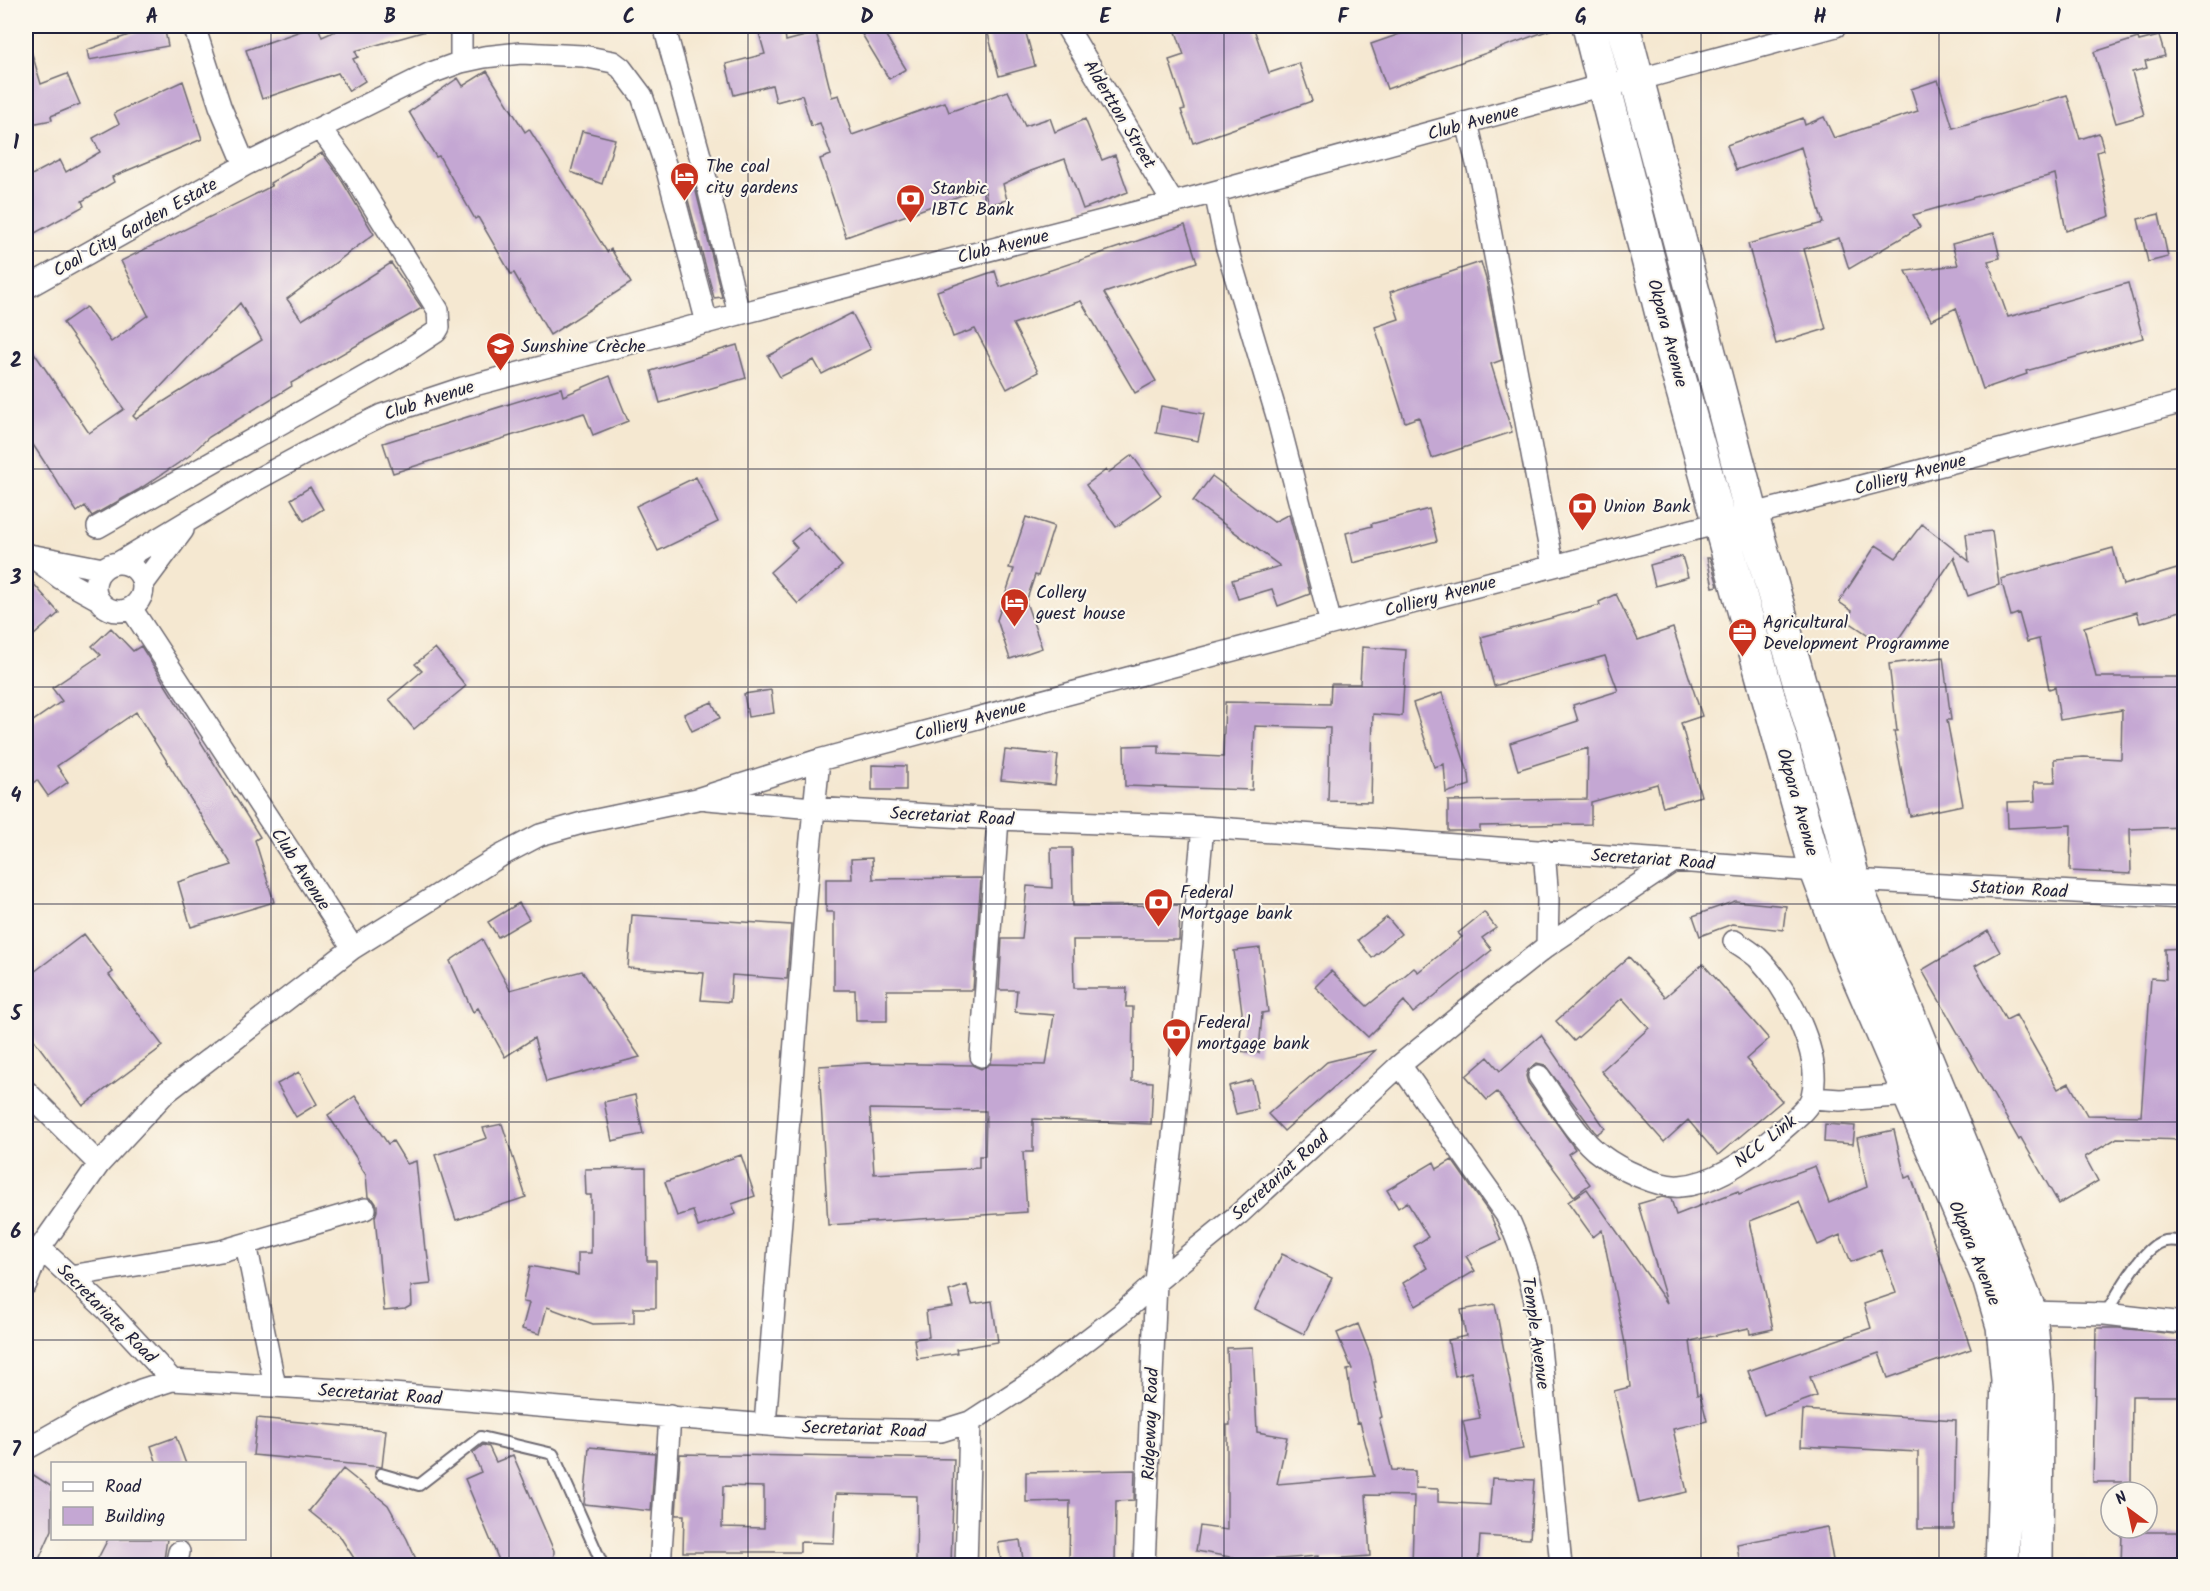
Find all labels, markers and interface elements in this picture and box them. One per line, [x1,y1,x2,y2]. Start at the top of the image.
text: A [146,2,158,34]
text: B [384,2,396,34]
text: C [623,2,635,34]
text: D [860,2,874,34]
text: E [1099,2,1111,34]
text: F [1338,2,1350,34]
text: G [1575,2,1587,34]
text: H [1813,2,1827,34]
text: I [2055,2,2061,34]
street label: Aldertton Street [1075,55,1163,176]
street label: Club Avenue [1424,97,1522,150]
text: 1 [13,128,19,160]
place label: The coal city gardens [706,153,799,203]
hotel icon: The coal city gardens [669,160,701,202]
street label: Coal City Garden Estate [48,171,224,286]
place label: Stanbic IBTC Bank [931,175,1014,225]
bank icon: Stanbic IBTC Bank [894,182,926,224]
street label: Club Avenue [954,222,1052,273]
street label: Okpara Avenue [1638,276,1695,391]
school or university icon: Sunshine Crèche [484,330,516,372]
place label: Sunshine Crèche [521,333,646,362]
text: 2 [10,346,22,378]
street label: Club Avenue [381,373,478,430]
street label: Colliery Avenue [1851,447,1970,504]
bank icon: Union Bank [1566,490,1598,532]
place label: Union Bank [1603,493,1691,522]
text: 3 [10,563,22,595]
street label: Colliery Avenue [1381,569,1500,626]
place label: Collery guest house [1035,579,1125,629]
hotel icon: Collery guest house [999,586,1031,628]
place label: Agricultural Development Programme [1763,609,1949,659]
office icon: Agricultural Development Programme [1726,616,1758,658]
street label: Colliery Avenue [911,693,1030,750]
street label: Okpara Avenue [1767,745,1826,860]
text: 4 [11,781,22,813]
street label: Secretariat Road [889,800,1016,835]
street label: Club Avenue [262,823,337,917]
street label: Secretariat Road [1590,842,1717,879]
street label: Station Road [1970,873,2069,908]
place label: Federal Mortgage bank [1180,879,1293,929]
bank icon: Federal Mortgage bank [1143,886,1175,928]
text: 5 [10,999,23,1031]
place label: Federal mortgage bank [1197,1009,1310,1059]
bank icon: Federal mortgage bank [1160,1016,1192,1058]
street label: NCC Link [1728,1108,1804,1176]
street label: Secretariat Road [1225,1123,1338,1228]
street label: Okpara Avenue [1939,1197,2008,1311]
text: 6 [11,1217,22,1249]
street label: Secretariate Road [49,1257,164,1372]
street label: Temple Avenue [1512,1275,1557,1391]
street label: Ridgeway Road [1135,1366,1168,1481]
street label: Secretariat Road [317,1377,444,1414]
street label: Secretariat Road [801,1414,927,1447]
text: 7 [11,1435,21,1467]
legend [51,1462,246,1540]
text: Road [105,1473,142,1502]
north arrow [2099,1480,2159,1540]
text: N [2111,1485,2133,1512]
text: Building [105,1503,165,1532]

